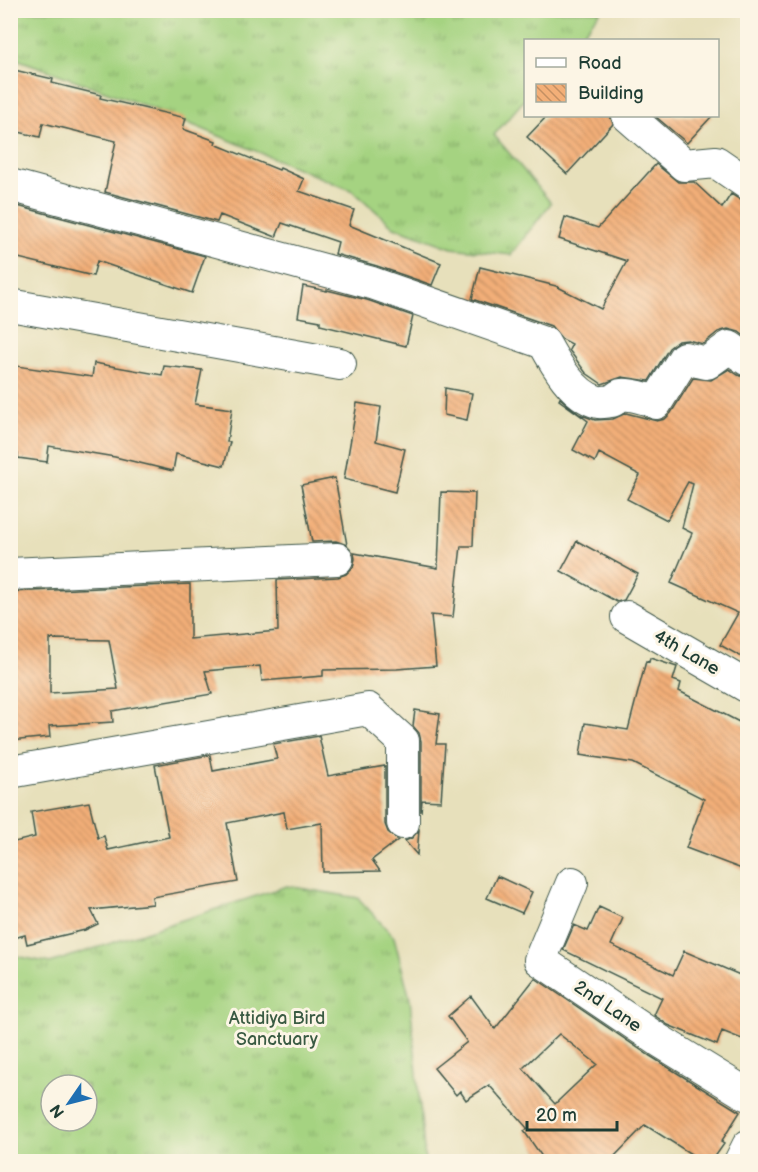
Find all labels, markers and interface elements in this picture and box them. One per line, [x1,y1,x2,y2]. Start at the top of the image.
legend [524,39,719,117]
text: Road [578,53,622,74]
text: Building [578,83,644,104]
street label: 4th Lane [650,625,724,680]
street label: 2nd Lane [570,976,646,1037]
park label: Attidiya Bird Sanctuary [229,1008,325,1050]
north arrow [39,1073,99,1133]
scale bar [527,1094,617,1132]
text: N [47,1100,69,1121]
text: 20 m [536,1105,577,1126]

